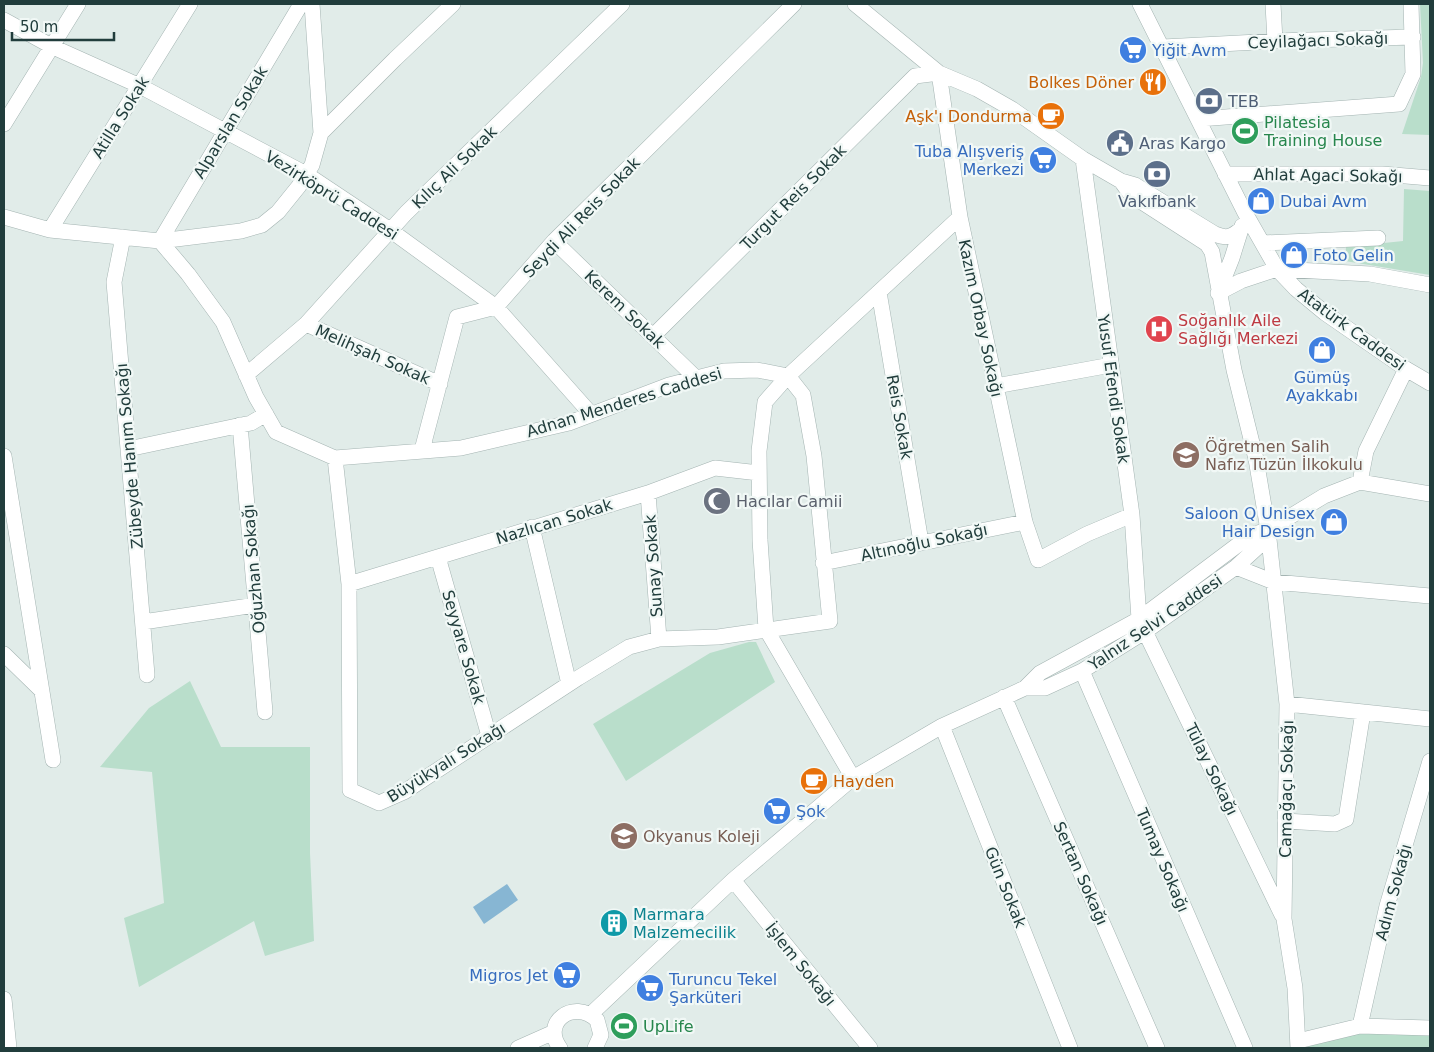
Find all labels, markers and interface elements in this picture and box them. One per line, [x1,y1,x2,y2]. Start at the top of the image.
scale bar [12,10,115,42]
text: 50 m [20,18,58,36]
street label: Ceyilağacı Sokağı [1247,29,1389,52]
supermarket icon: Yiğit Avm [1118,35,1148,65]
place label: Yiğit Avm [1151,41,1227,60]
street label: Alparslan Sokak [189,62,272,182]
restaurant icon: Bolkes Döner [1138,67,1168,97]
street label: Atilla Sokak [88,72,154,162]
place label: Bolkes Döner [1028,73,1134,92]
bank icon: TEB [1194,86,1224,116]
place label: TEB [1227,92,1259,111]
cafe icon: Aşk'ı Dondurma [1036,101,1066,131]
place label: Aşk'ı Dondurma [905,107,1032,126]
place label: Pilatesia Training House [1263,113,1382,150]
sports icon: Pilatesia Training House [1230,116,1260,146]
street label: Kılıç Ali Sokak [408,122,501,213]
public building icon: Aras Kargo [1105,128,1135,158]
place label: Aras Kargo [1139,134,1226,153]
street label: Turgut Reis Sokak [736,140,851,255]
place label: Tuba Alışveriş Merkezi [914,142,1024,179]
supermarket icon: Tuba Alışveriş Merkezi [1028,145,1058,175]
street label: Vezirköprü Caddesi [262,147,402,244]
street label: Seydi Ali Reis Sokak [519,153,644,282]
bank icon: Vakıfbank [1142,159,1172,189]
street label: Ahlat Agaci Sokağı [1253,165,1403,186]
shop icon: Dubai Avm [1246,186,1276,216]
place label: Vakıfbank [1118,192,1197,211]
place label: Dubai Avm [1280,192,1367,211]
street label: Kazım Orbay Sokağı [955,238,1006,399]
shop icon: Foto Gelin [1279,240,1309,270]
place label: Foto Gelin [1313,246,1394,265]
street label: Kerem Sokak [581,266,669,353]
street label: Atatürk Caddesi [1294,284,1409,375]
place label: Soğanlık Aile Sağlığı Merkezi [1178,311,1298,348]
street label: Yusuf Efendi Sokak [1093,312,1134,466]
hospital icon: Soğanlık Aile Sağlığı Merkezi [1144,314,1174,344]
street label: Melihşah Sokak [312,321,434,389]
shop icon: Gümüş Ayakkabı [1307,335,1337,365]
street label: Zübeyde Hanım Sokağı [112,362,147,549]
street label: Adnan Menderes Caddesi [524,364,724,441]
place label: Gümüş Ayakkabı [1286,368,1358,405]
street label: Reis Sokak [883,373,916,462]
place label: Öğretmen Salih Nafız Tüzün İlkokulu [1205,437,1363,474]
school or university icon: Öğretmen Salih Nafız Tüzün İlkokulu [1171,440,1201,470]
mosque icon: Hacılar Camii [702,486,732,516]
place label: Hacılar Camii [736,492,842,511]
street label: Nazlıcan Sokak [494,495,615,548]
street label: Oğuzhan Sokağı [238,503,269,634]
place label: Saloon Q Unisex Hair Design [1184,504,1315,541]
shop icon: Saloon Q Unisex Hair Design [1319,507,1349,537]
street label: Sunay Sokak [640,513,667,618]
street label: Altınoğlu Sokağı [859,520,989,565]
street label: Yalnız Selvi Caddesi [1084,571,1226,675]
street label: Seyyare Sokak [438,588,489,707]
street label: Büyükyalı Sokağı [384,718,509,807]
street label: Tülay Sokağı [1181,719,1242,818]
street label: Camağaçı Sokağı [1276,720,1297,858]
cafe icon: Hayden [799,766,829,796]
place label: Hayden [833,772,894,791]
supermarket icon: Şok [762,796,792,826]
place label: Şok [796,802,826,821]
street label: Tumay Sokağı [1132,805,1193,915]
street label: Sertan Sokağı [1049,819,1112,928]
school or university icon: Okyanus Koleji [609,821,639,851]
place label: Okyanus Koleji [643,827,760,846]
street label: Adım Sokağı [1371,842,1416,943]
street label: Gün Sokak [981,844,1031,931]
place label: Marmara Malzemecilik [633,905,737,942]
building icon: Marmara Malzemecilik [599,908,629,938]
street label: İşlem Sokağı [761,919,840,1010]
supermarket icon: Migros Jet [552,960,582,990]
place label: Migros Jet [469,966,548,985]
place label: Turuncu Tekel Şarküteri [668,970,777,1007]
supermarket icon: Turuncu Tekel Şarküteri [635,973,665,1003]
sports icon: UpLife [609,1011,639,1041]
place label: UpLife [643,1017,694,1036]

